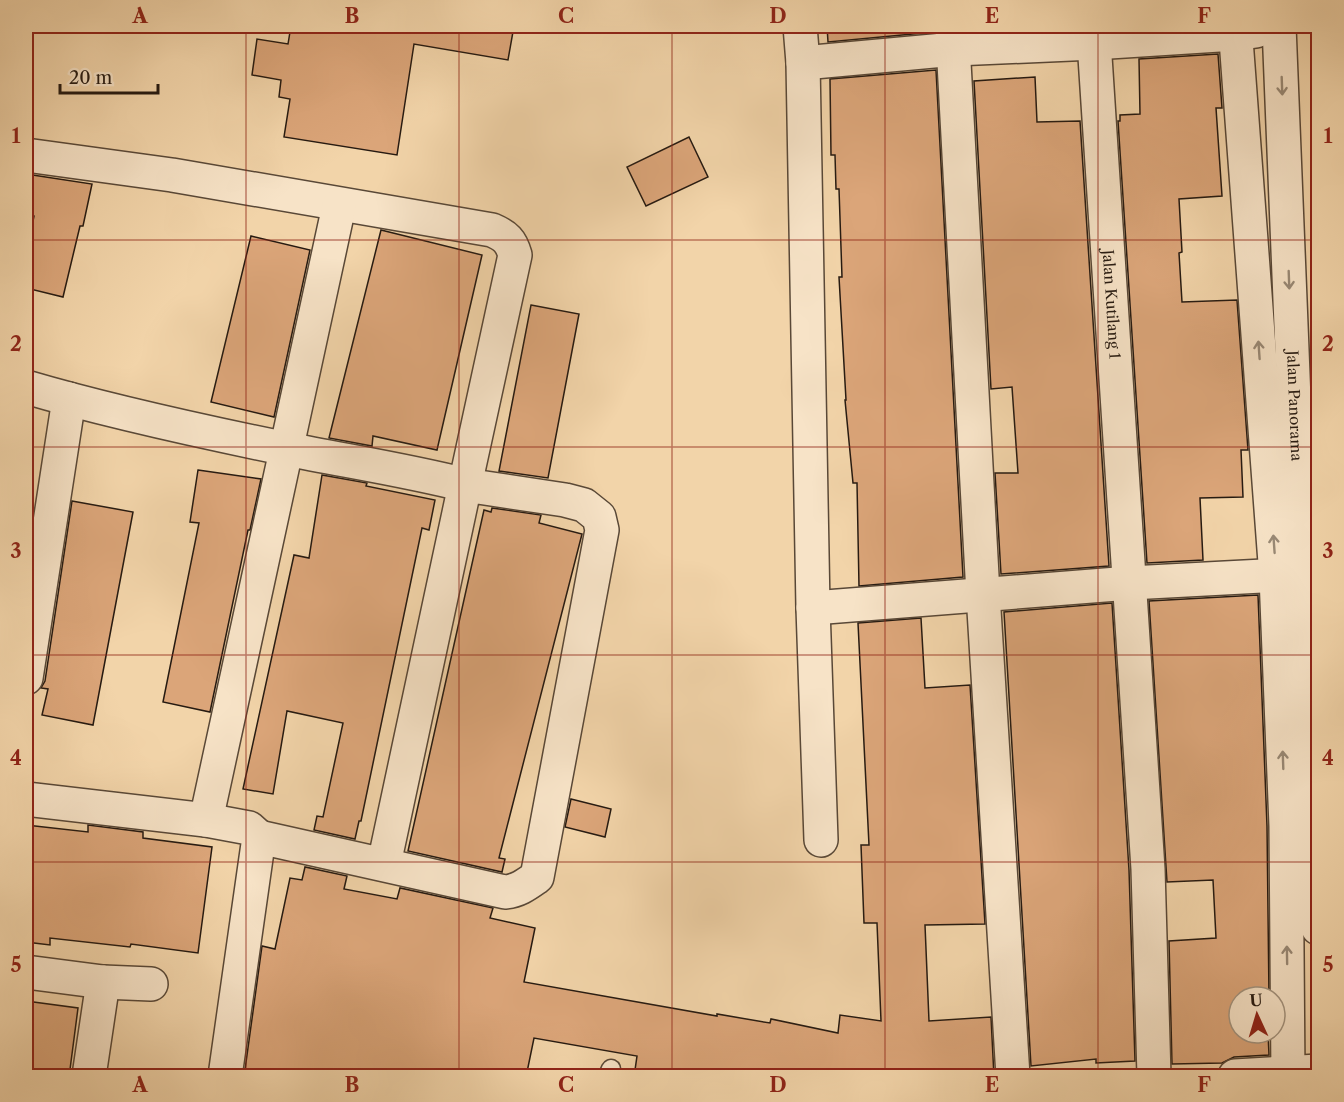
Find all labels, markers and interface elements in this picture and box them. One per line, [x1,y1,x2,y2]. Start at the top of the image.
text: A [131,4,148,28]
text: B [345,4,360,28]
text: C [558,4,574,28]
text: D [769,4,787,28]
text: E [985,4,999,28]
text: F [1197,4,1211,28]
scale bar [60,57,158,95]
text: 20 m [69,67,113,89]
one-way arrow [1276,75,1287,95]
text: 1 [12,124,21,148]
text: 1 [1324,124,1333,148]
street label: Jalan Kutilang 1 [1098,247,1125,360]
one-way arrow [1284,270,1295,290]
text: 2 [10,332,22,356]
text: 2 [1322,332,1334,356]
one-way arrow [1253,340,1264,360]
street label: Jalan Panorama [1283,348,1306,462]
one-way arrow [1268,535,1279,555]
text: 3 [10,539,22,563]
text: 3 [1322,539,1334,563]
text: 4 [10,746,22,770]
text: 4 [1322,746,1334,770]
one-way arrow [1278,751,1289,771]
one-way arrow [1281,946,1293,966]
text: 5 [10,953,22,977]
text: 5 [1322,953,1334,977]
north arrow [1227,985,1287,1045]
text: U [1249,990,1263,1010]
text: A [131,1073,148,1097]
text: B [345,1073,360,1097]
text: C [558,1073,574,1097]
text: D [769,1073,787,1097]
text: E [985,1073,999,1097]
text: F [1197,1073,1211,1097]

